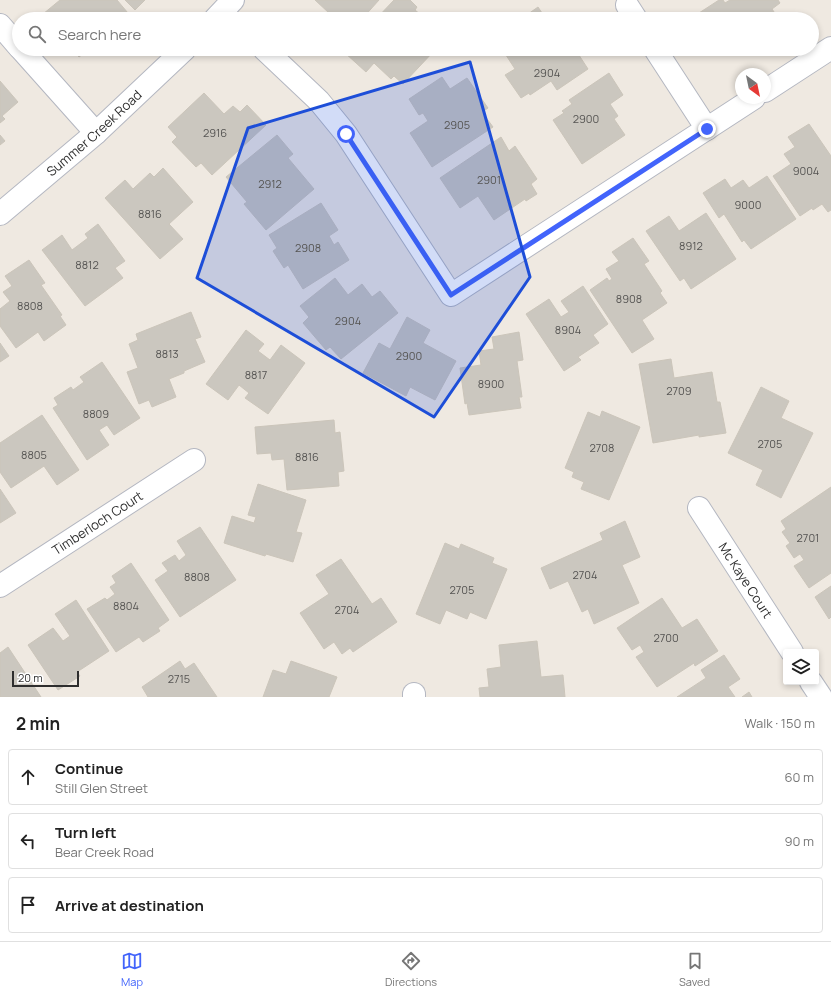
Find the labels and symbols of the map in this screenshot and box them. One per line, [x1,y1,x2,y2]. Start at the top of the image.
house number: 2904 [534,65,560,80]
north arrow [735,68,771,104]
street label: Summer Creek Road [42,86,145,180]
house number: 2900 [573,111,599,126]
house number: 2905 [444,117,470,132]
route end [698,120,716,138]
house number: 2916 [203,125,227,140]
route start [337,125,355,143]
house number: 9004 [793,163,819,178]
house number: 2901 [477,172,501,187]
house number: 2912 [258,176,282,191]
house number: 9000 [735,197,761,212]
house number: 8816 [138,206,162,221]
house number: 8912 [679,238,703,253]
house number: 2908 [295,240,321,255]
house number: 8812 [75,257,99,272]
house number: 8908 [616,291,642,306]
house number: 8808 [17,298,43,313]
house number: 2904 [335,313,361,328]
house number: 8904 [555,322,581,337]
house number: 8813 [155,346,179,361]
house number: 2900 [396,348,422,363]
house number: 8817 [245,367,267,382]
house number: 8900 [478,376,504,391]
house number: 2709 [666,383,692,398]
house number: 8809 [83,406,109,421]
house number: 2705 [758,436,782,451]
house number: 2708 [590,440,614,455]
house number: 8805 [21,447,47,462]
house number: 8816 [295,449,319,464]
street label: Timberloch Court [48,487,146,559]
house number: 2701 [797,530,819,545]
street label: Mc Kaye Court [715,539,777,622]
house number: 2704 [573,567,598,582]
house number: 8808 [184,569,210,584]
house number: 2705 [450,582,474,597]
house number: 8804 [113,598,139,613]
house number: 2704 [335,602,360,617]
house number: 2700 [653,630,679,645]
scale bar [12,669,79,688]
house number: 2715 [168,671,190,686]

